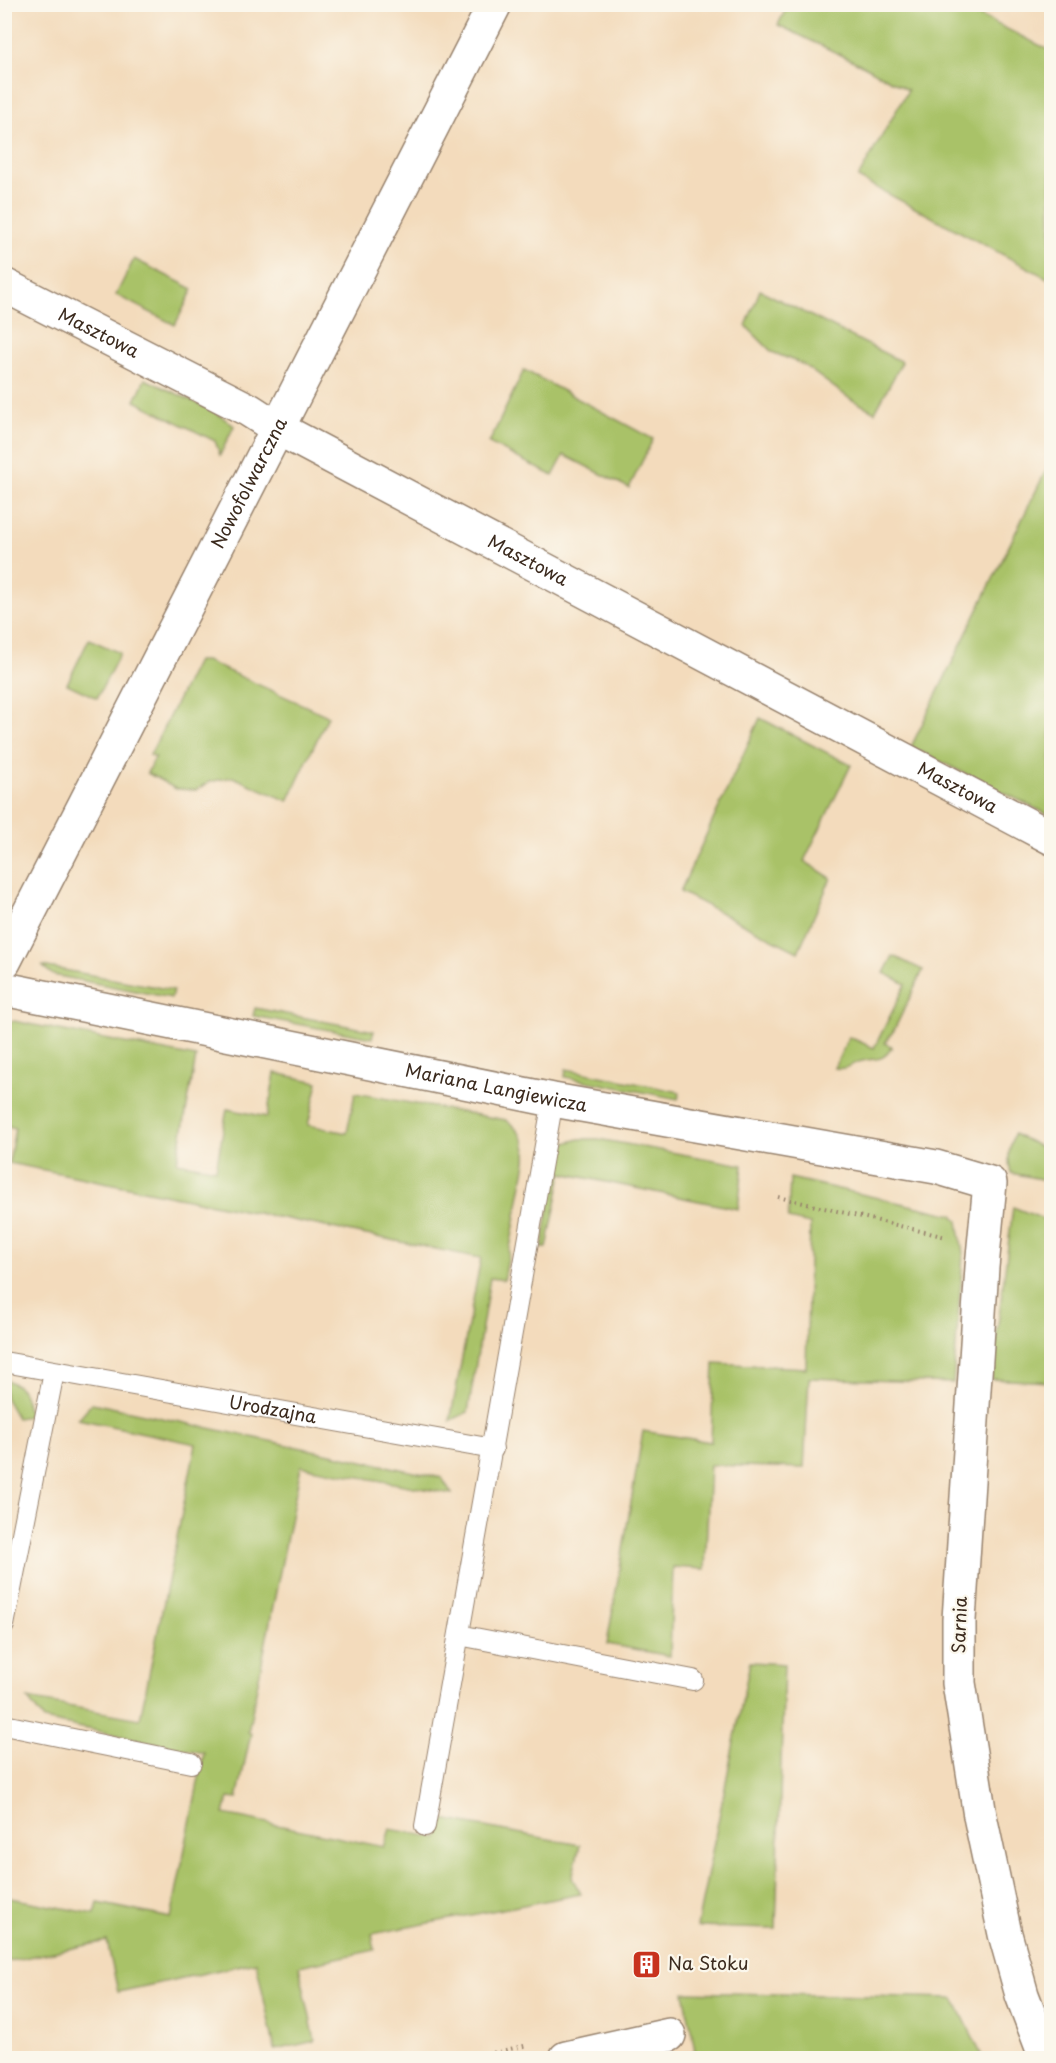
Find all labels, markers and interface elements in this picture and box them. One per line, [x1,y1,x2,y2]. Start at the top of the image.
street label: Masztowa [54,300,145,364]
street label: Nowofolwarczna [203,412,293,553]
street label: Masztowa [483,527,574,592]
street label: Masztowa [913,754,1004,819]
street label: Mariana Langiewicza [403,1055,590,1118]
street label: Urodzajna [227,1387,320,1430]
street label: Sarnia [944,1596,973,1654]
building icon: Na Stoku [631,1948,663,1980]
place label: Na Stoku [668,1949,749,1976]

